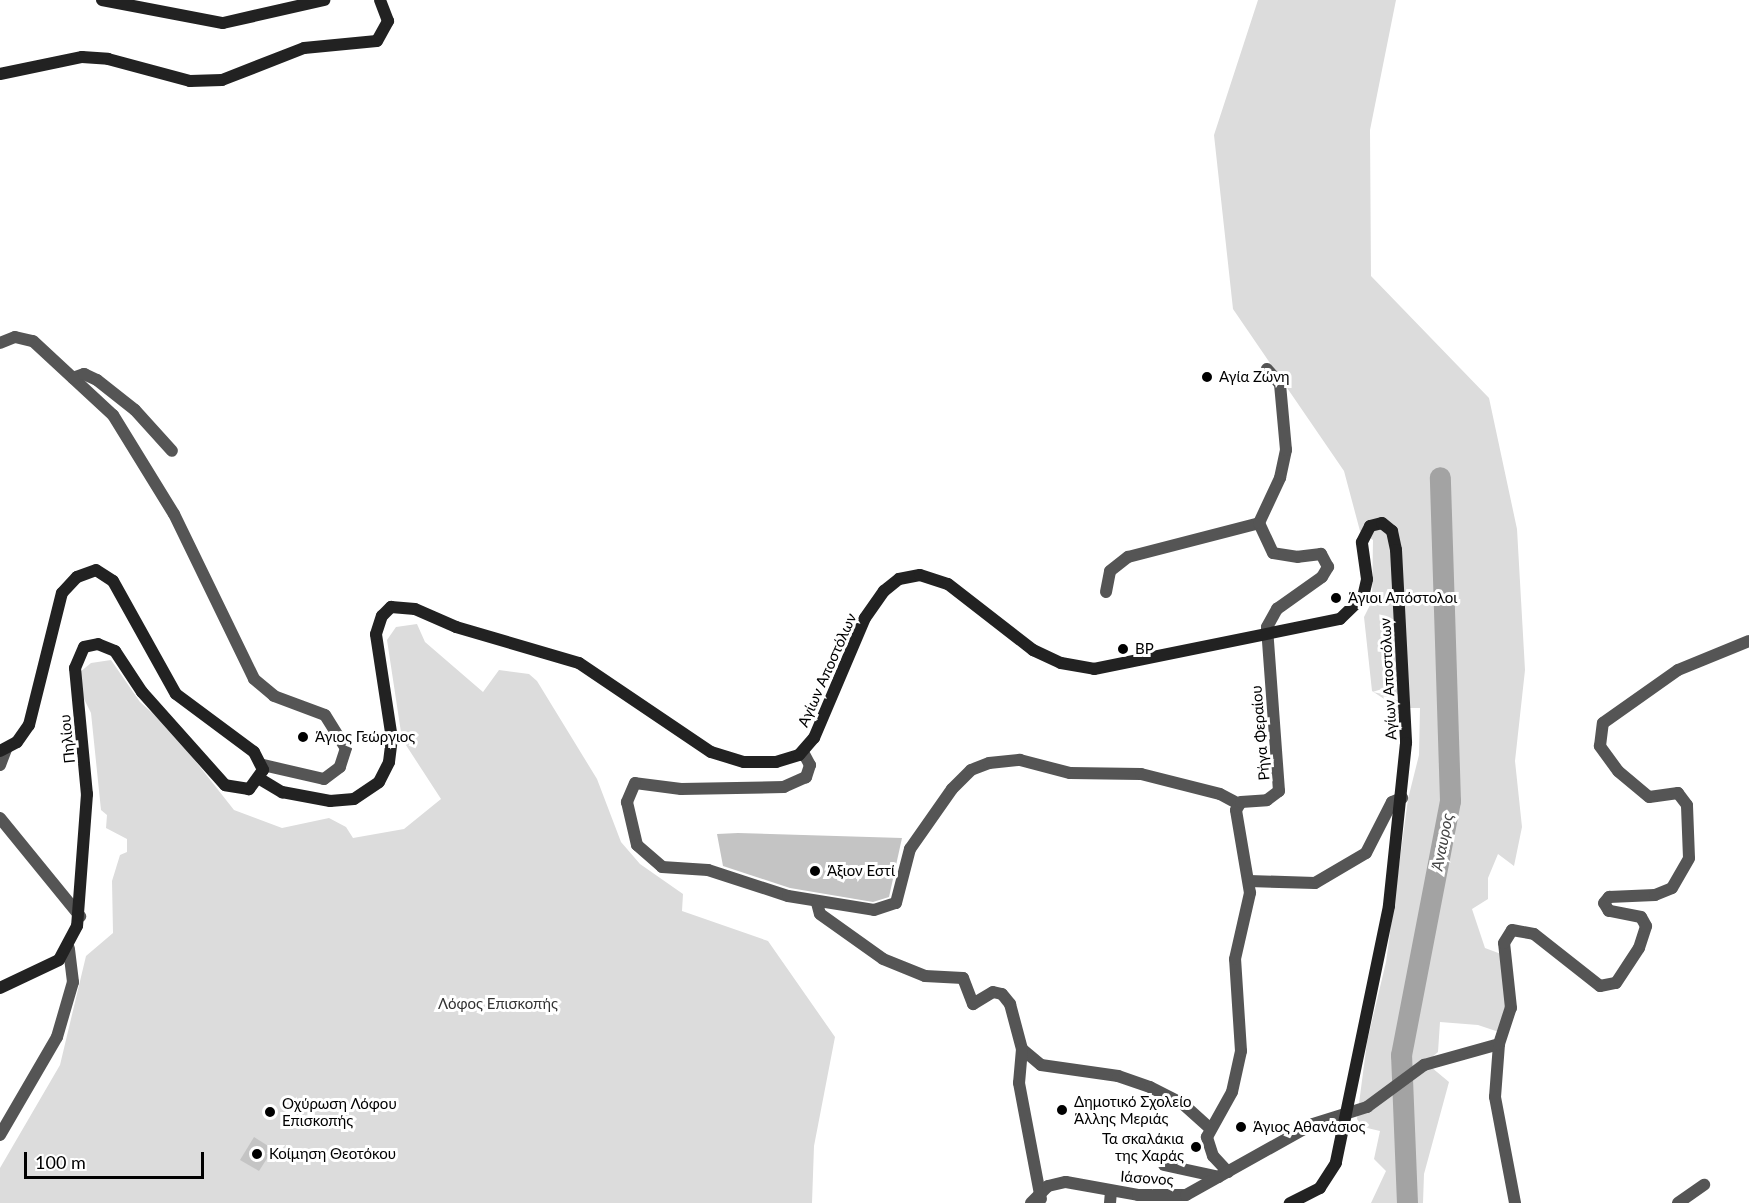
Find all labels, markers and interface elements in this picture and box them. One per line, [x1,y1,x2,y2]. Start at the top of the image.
place label: Αγία Ζώνη [1219,368,1290,386]
marker: Αγία Ζώνη [1200,370,1214,384]
place label: Άγιοι Απόστολοι [1348,589,1458,607]
marker: Άγιοι Απόστολοι [1329,591,1343,605]
street label: Αγίων Αποστόλων [794,610,860,730]
street label: Αγίων Αποστόλων [1376,617,1400,741]
place label: BP [1135,640,1154,658]
marker: BP [1116,642,1130,656]
street label: Ρήγα Φεραίου [1247,685,1273,781]
street label: Πηλίου [55,714,79,764]
place label: Άγιος Γεώργιος [315,728,415,746]
marker: Άγιος Γεώργιος [296,730,310,744]
water label: Άναυρος [1427,812,1457,872]
place label: Άξιον Εστί [827,862,895,880]
marker: Άξιον Εστί [808,864,822,878]
park label: Λόφος Επισκοπής [438,995,558,1013]
place label: Δημοτικό Σχολείο Άλλης Μεριάς [1074,1092,1192,1127]
place label: Οχύρωση Λόφου Επισκοπής [282,1094,397,1129]
marker: Δημοτικό Σχολείο Άλλης Μεριάς [1055,1103,1069,1117]
marker: Οχύρωση Λόφου Επισκοπής [263,1105,277,1119]
place label: Άγιος Αθανάσιος [1253,1118,1366,1136]
marker: Άγιος Αθανάσιος [1234,1120,1248,1134]
place label: Τα σκαλάκια της Χαράς [1102,1129,1184,1164]
scale bar [27,1140,207,1178]
marker: Τα σκαλάκια της Χαράς [1189,1140,1203,1154]
place label: Κοίμηση Θεοτόκου [269,1145,396,1163]
marker: Κοίμηση Θεοτόκου [250,1147,264,1161]
text: 100 m [35,1151,86,1173]
street label: Ιάσονος [1120,1167,1174,1189]

